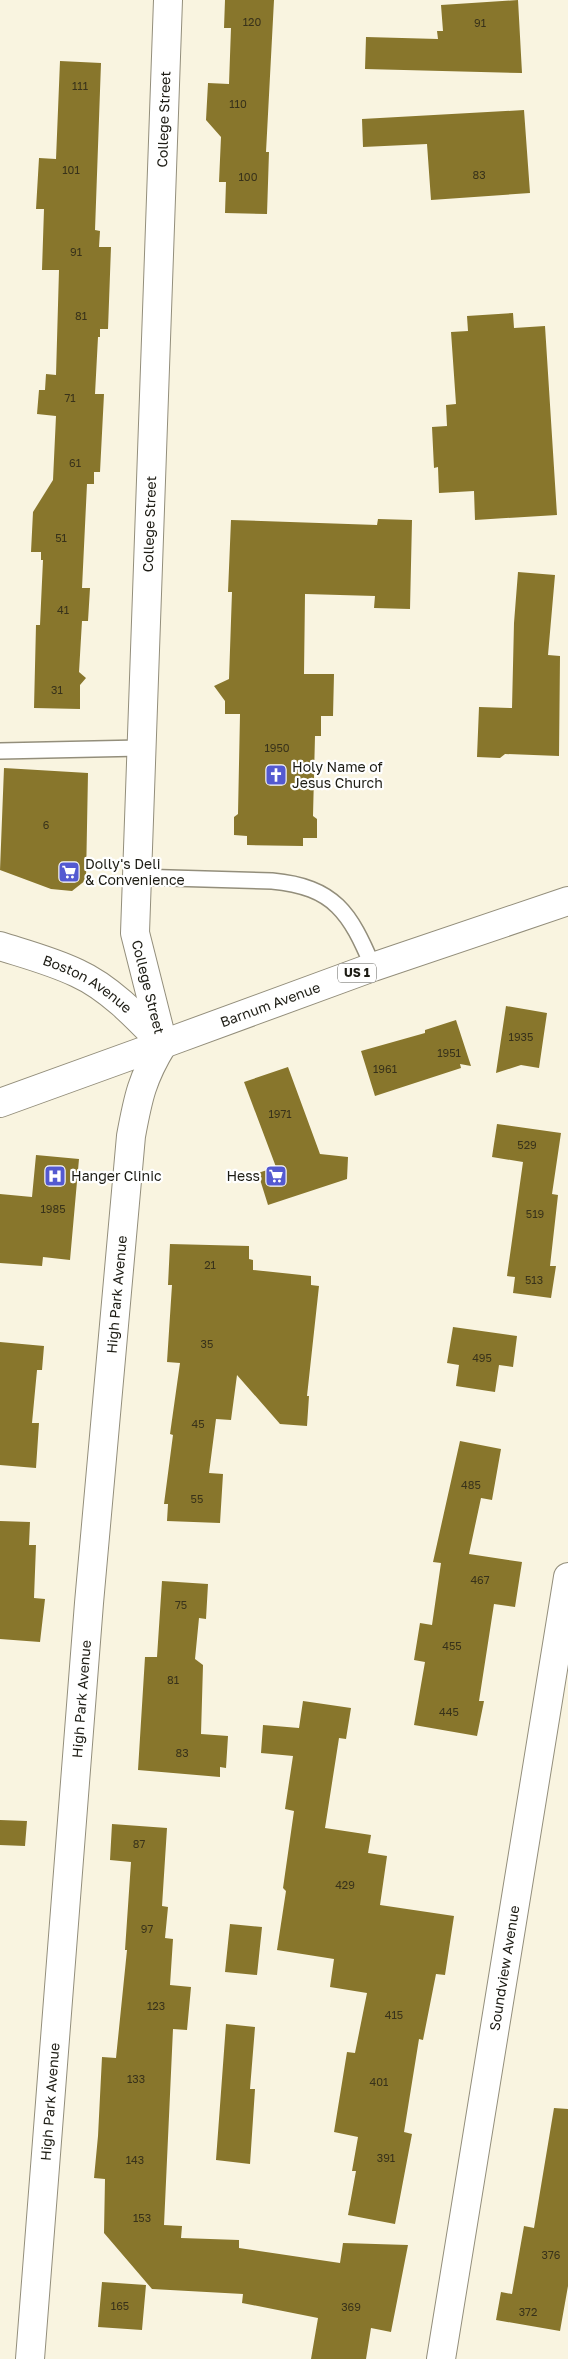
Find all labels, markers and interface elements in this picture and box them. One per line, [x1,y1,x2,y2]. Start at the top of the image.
house number: 120 [243,15,261,28]
house number: 91 [474,16,486,29]
street label: College Street [153,71,173,168]
house number: 111 [72,79,88,92]
house number: 110 [229,97,247,110]
house number: 101 [62,163,80,176]
house number: 83 [472,168,486,181]
house number: 100 [239,170,258,183]
house number: 91 [70,245,82,258]
house number: 81 [75,309,87,322]
house number: 71 [64,391,76,404]
house number: 61 [69,456,81,469]
street label: College Street [139,475,159,573]
house number: 51 [55,531,67,544]
house number: 41 [57,603,69,616]
house number: 31 [51,683,63,696]
house number: 1950 [264,741,290,754]
place label: Holy Name of Jesus Church [292,758,383,791]
church icon: Holy Name of Jesus Church [264,763,288,787]
house number: 6 [43,818,50,831]
place label: Dolly's Deli & Convenience [85,855,185,888]
supermarket icon: Dolly's Deli & Convenience [57,860,81,884]
street label: College Street [129,938,168,1036]
street label: Boston Avenue [41,951,136,1016]
road number: US 1 [338,964,376,982]
street label: Barnum Avenue [218,978,322,1030]
house number: 1935 [509,1030,533,1043]
house number: 1951 [437,1046,461,1059]
house number: 1961 [373,1062,397,1075]
house number: 1971 [268,1107,292,1120]
house number: 529 [517,1138,537,1151]
hospital icon: Hanger Clinic [43,1164,67,1188]
supermarket icon: Hess [264,1164,288,1188]
place label: Hanger Clinic [71,1167,162,1184]
place label: Hess [226,1167,260,1184]
house number: 1985 [40,1202,66,1215]
house number: 519 [526,1207,544,1220]
street label: High Park Avenue [102,1235,130,1354]
house number: 21 [204,1258,216,1271]
house number: 513 [525,1273,543,1286]
house number: 35 [201,1337,213,1350]
house number: 495 [472,1351,492,1364]
house number: 45 [191,1417,205,1430]
house number: 485 [461,1478,481,1491]
house number: 55 [191,1492,203,1505]
house number: 467 [470,1573,490,1586]
house number: 75 [175,1598,187,1611]
street label: High Park Avenue [68,1639,94,1759]
house number: 455 [442,1639,462,1652]
house number: 81 [167,1673,179,1686]
house number: 445 [439,1705,459,1718]
house number: 83 [175,1746,189,1759]
house number: 87 [133,1837,145,1850]
house number: 429 [335,1878,355,1891]
street label: Soundview Avenue [485,1904,523,2032]
house number: 97 [141,1922,153,1935]
house number: 123 [147,1999,165,2012]
house number: 415 [385,2008,403,2021]
street label: High Park Avenue [36,2042,63,2161]
house number: 133 [127,2072,145,2085]
house number: 401 [370,2075,388,2088]
house number: 391 [377,2151,395,2164]
house number: 143 [126,2153,144,2166]
house number: 153 [133,2211,151,2224]
house number: 376 [542,2248,561,2261]
house number: 165 [111,2299,129,2312]
house number: 369 [341,2300,361,2313]
house number: 372 [519,2305,537,2318]

